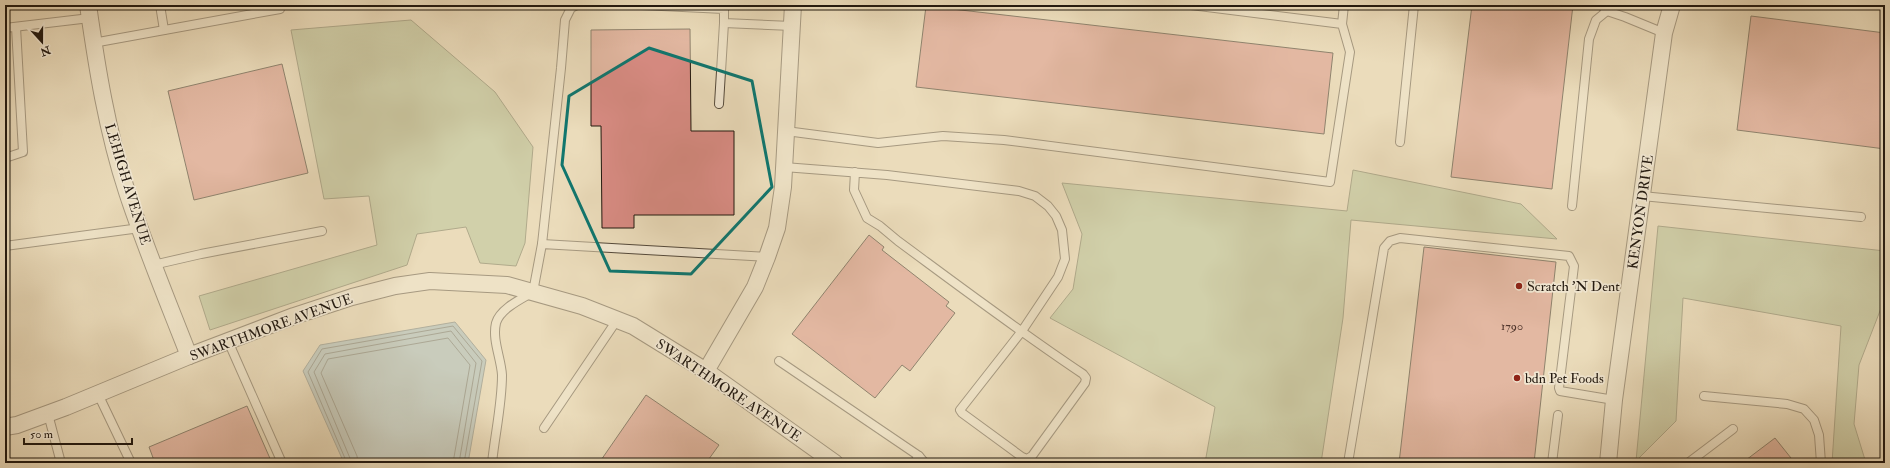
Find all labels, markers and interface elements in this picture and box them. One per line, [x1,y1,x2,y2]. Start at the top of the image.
north arrow [22,22,62,62]
text: N [37,43,53,59]
street label: LEHIGH AVENUE [101,122,154,247]
street label: KENYON DRIVE [1624,154,1657,270]
place label: Scratch 'N Dent [1527,278,1620,295]
marker: Scratch 'N Dent [1514,281,1524,291]
street label: SWARTHMORE AVENUE [188,290,355,365]
house number: 1790 [1501,319,1523,334]
street label: SWARTHMORE AVENUE [653,335,805,445]
place label: bdn Pet Foods [1525,370,1604,387]
marker: bdn Pet Foods [1512,373,1522,383]
scale bar [24,420,132,446]
text: 50 m [30,427,54,442]

